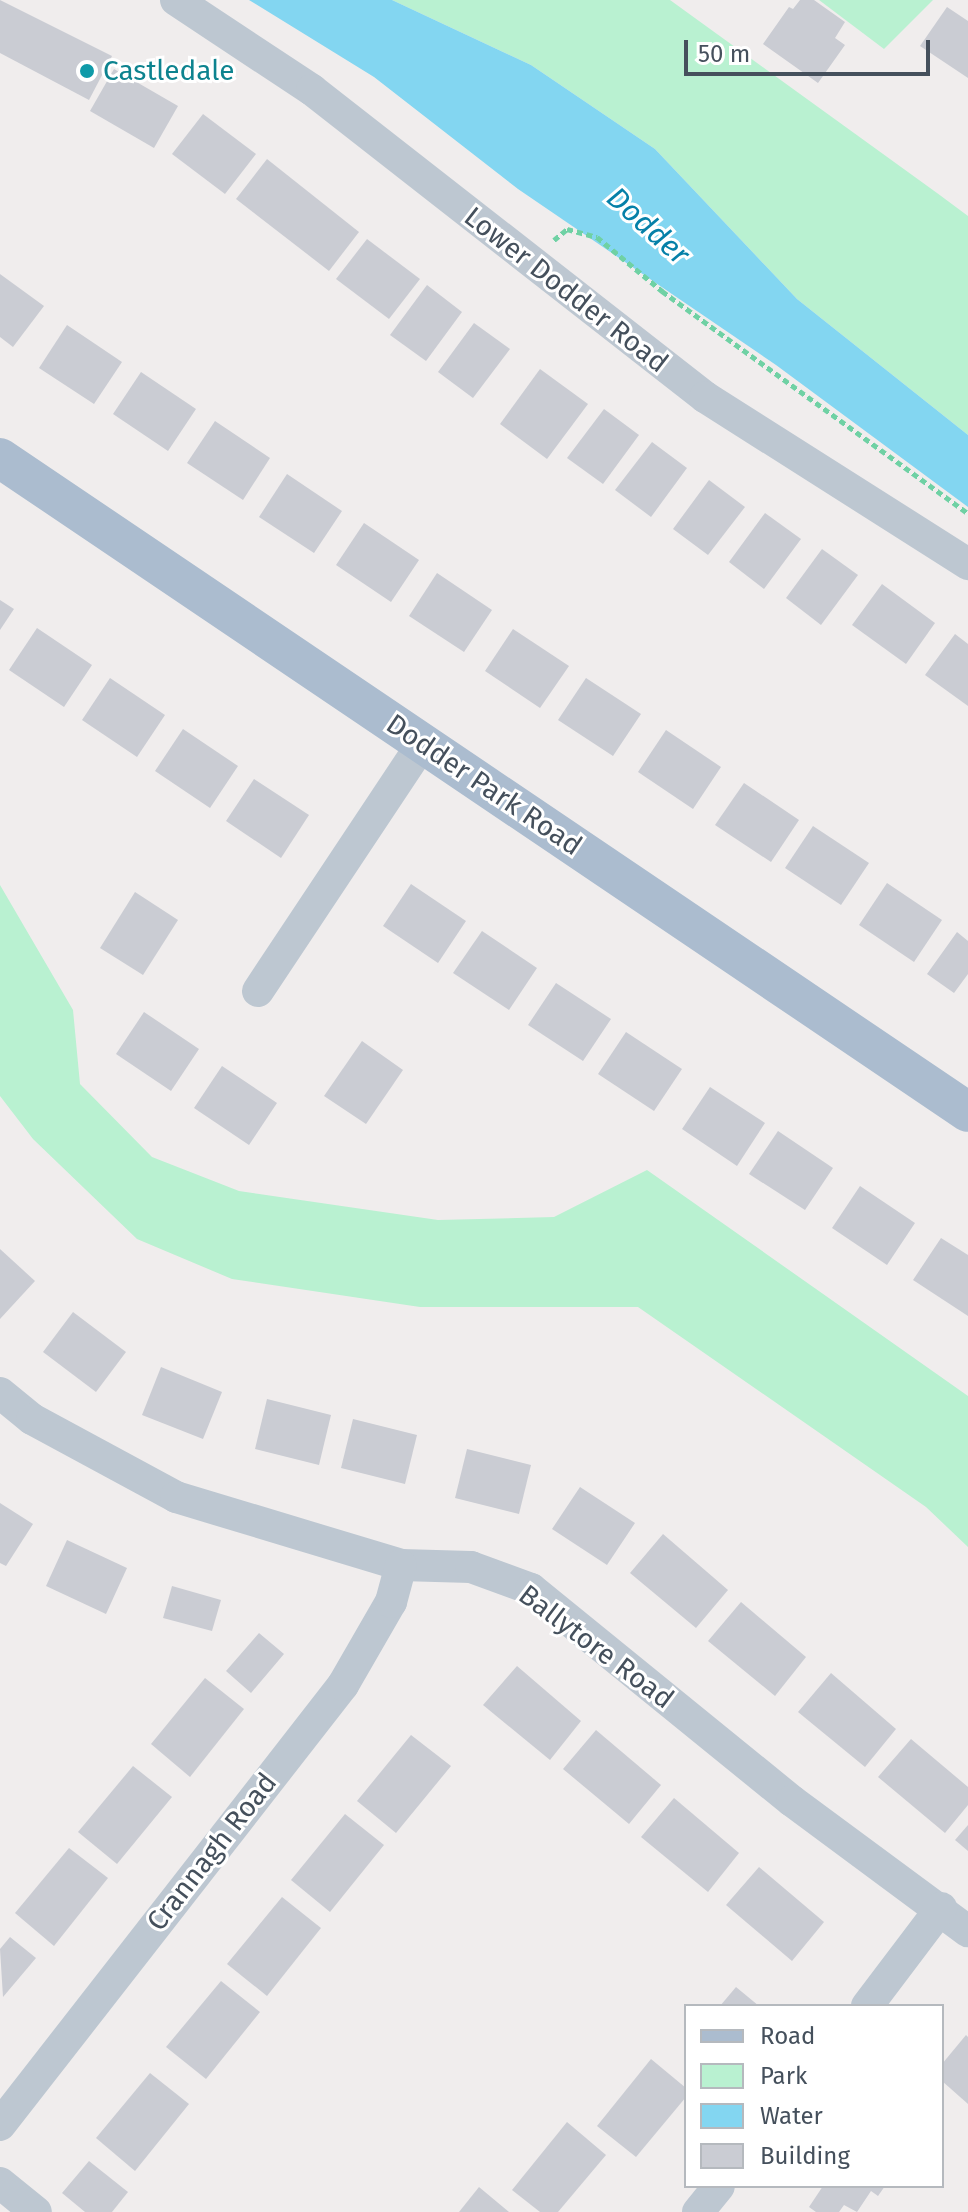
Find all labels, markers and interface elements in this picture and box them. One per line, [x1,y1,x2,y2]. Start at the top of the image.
scale bar [688,24,934,74]
text: 50 m [698,40,750,68]
place label: Castledale [103,54,235,88]
marker: Castledale [78,62,96,80]
water label: Dodder [599,180,697,272]
street label: Lower Dodder Road [458,200,674,380]
street label: Dodder Park Road [380,707,588,863]
street label: Ballytore Road [512,1578,680,1716]
street label: Crannagh Road [140,1766,284,1938]
legend [684,2004,944,2188]
text: Road [760,2022,815,2050]
text: Park [760,2062,807,2090]
text: Water [760,2102,823,2130]
text: Building [760,2142,850,2170]

